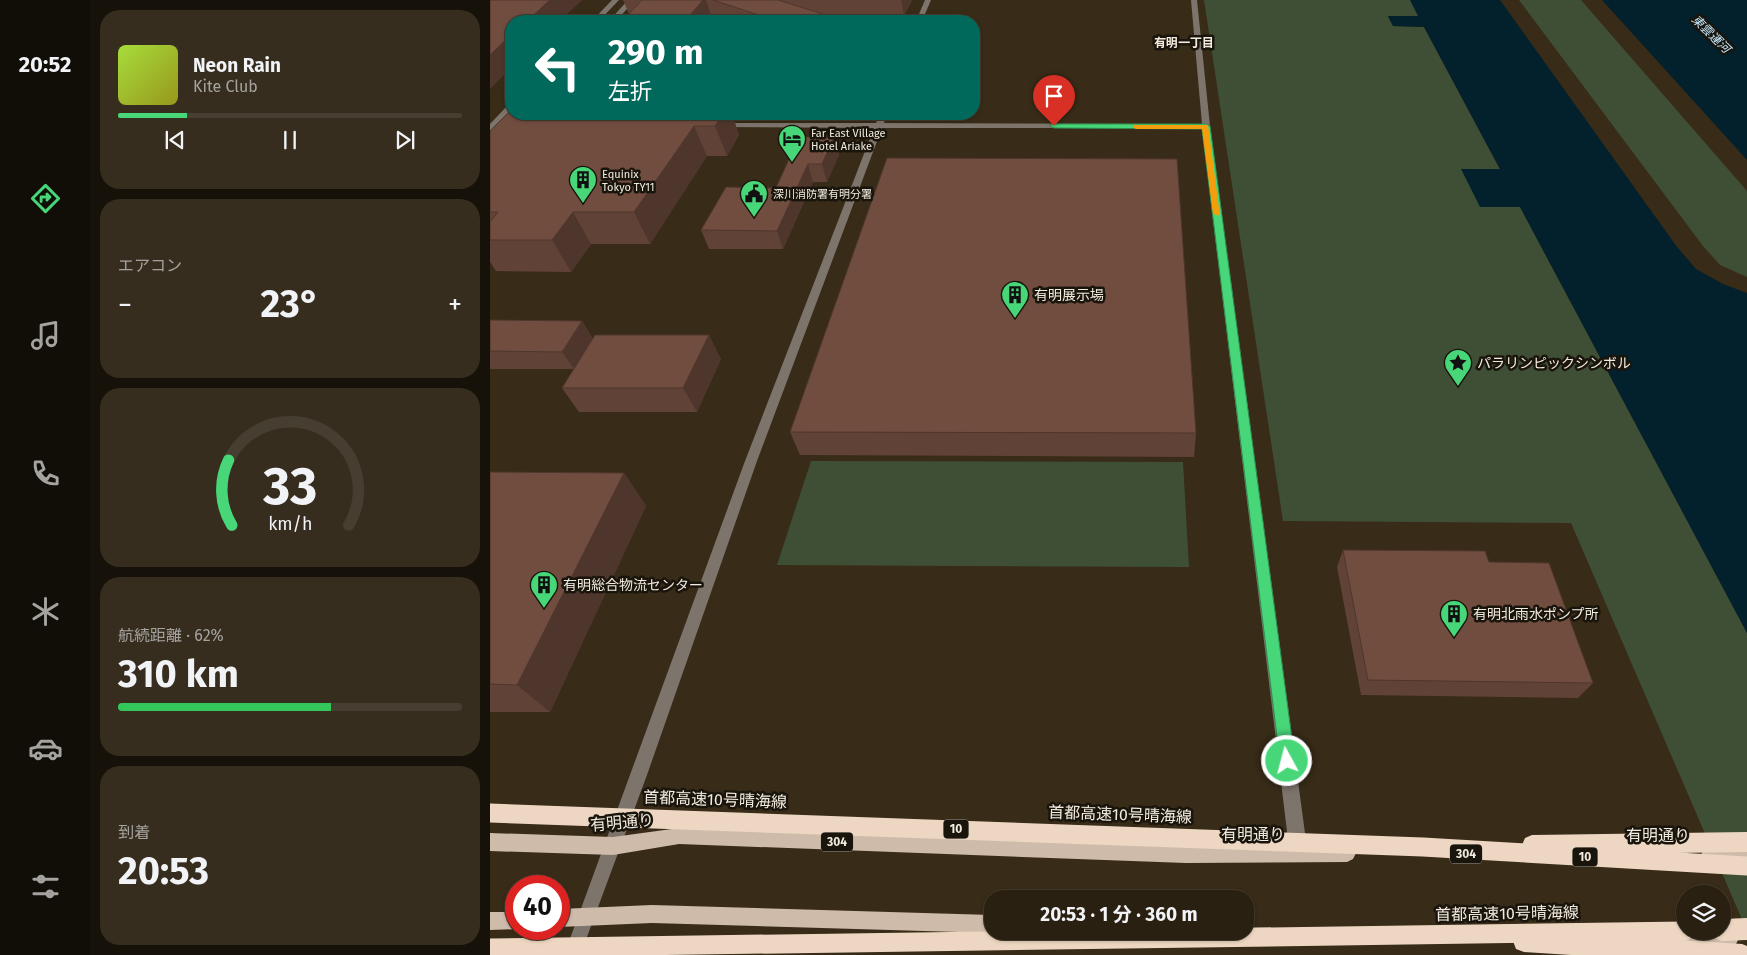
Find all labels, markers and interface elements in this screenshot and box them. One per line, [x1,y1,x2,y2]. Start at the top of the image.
water label: 東雲運河 [1689,12,1735,57]
text: 290 m [608,31,704,73]
icon: left [525,35,590,100]
district label: 有明一丁目 [1154,36,1214,50]
text: 20:52 [19,51,71,78]
text: Neon Rain [193,54,281,77]
pin [1033,75,1075,126]
text: Kite Club [193,77,258,96]
text: 左折 [608,78,652,105]
icon: arrive [1040,82,1068,110]
hotel icon: Far East Village Hotel Ariake [777,124,807,163]
icon: previous [161,126,189,154]
icon: pause [276,126,304,154]
icon: next [391,126,419,154]
place label: Far East Village Hotel Ariake [811,127,886,153]
building icon: Equinix Tokyo TY11 [568,165,598,204]
place label: Equinix Tokyo TY11 [602,168,655,194]
public building icon: 深川消防署有明分署 [739,179,769,218]
icon: directions [28,181,63,216]
place label: 深川消防署有明分署 [773,188,872,201]
text: エアコン [118,256,182,275]
building icon: 有明展示場 [1000,280,1030,319]
text: 23° [261,281,320,327]
place label: 有明展示場 [1034,287,1104,304]
text: − [118,288,132,321]
text: + [448,288,462,321]
icon: music [28,318,63,353]
place icon: パラリンピックシンボル [1443,348,1473,387]
place label: パラリンピックシンボル [1477,355,1631,372]
text: 33 [262,455,317,518]
icon: phone [28,456,63,491]
text: km/h [268,513,312,535]
building icon: 有明総合物流センター [529,570,559,609]
place label: 有明総合物流センター [563,577,703,594]
icon: climate [28,594,63,629]
building icon: 有明北雨水ポンプ所 [1439,599,1469,638]
place label: 有明北雨水ポンプ所 [1473,606,1599,623]
text: 航続距離 · 62% [118,626,224,645]
text: 310 km [118,651,239,697]
icon: car [28,731,63,766]
position arrow [1260,734,1312,786]
street label: 首都高速10号晴海線 [643,787,787,812]
street label: 首都高速10号晴海線 [1048,802,1192,827]
street label: 有明通り [589,810,655,835]
road number: 10 [944,820,968,839]
text: 到着 [118,823,150,842]
street label: 有明通り [1221,825,1285,844]
street label: 有明通り [1626,826,1690,845]
road number: 304 [821,832,853,852]
road number: 304 [1450,844,1482,864]
text: 20:53 [118,848,209,894]
road number: 10 [1572,848,1598,866]
icon: filters [28,869,63,904]
speed limit sign: 40 [505,875,570,940]
map controls [1676,885,1731,940]
button: layers [1676,885,1731,940]
text: 20:53 · 1 分 · 360 m [1040,903,1198,926]
street label: 首都高速10号晴海線 [1435,903,1579,924]

